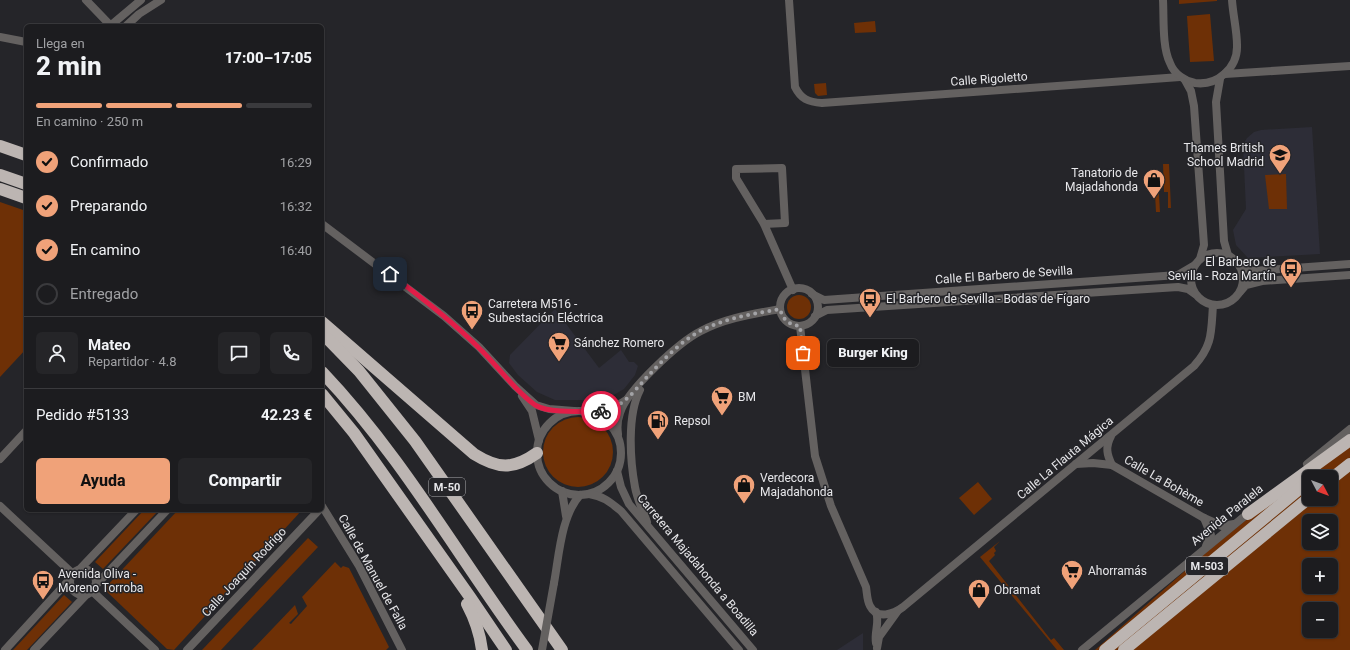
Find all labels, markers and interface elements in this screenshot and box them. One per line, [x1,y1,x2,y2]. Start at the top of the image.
text: Llega en [36,36,85,51]
text: 17:00–17:05 [225,49,312,67]
text: 2 min [36,51,102,81]
street label: Calle Rigoletto [950,69,1028,89]
text: En camino · 250 m [36,114,143,129]
place label: Thames British School Madrid [1184,141,1264,169]
school or university icon: Thames British School Madrid [1267,142,1293,175]
icon: check [36,151,58,173]
text: Confirmado [70,153,148,171]
text: 16:29 [280,155,312,170]
place label: Tanatorio de Majadahonda [1065,166,1138,194]
shop icon: Tanatorio de Majadahonda [1141,167,1167,200]
icon: check [36,195,58,217]
text: Preparando [70,197,147,215]
text: 16:32 [280,199,312,214]
icon: check [36,239,58,261]
text: En camino [70,241,140,259]
text: 16:40 [280,243,312,258]
place label: El Barbero de Sevilla - Roza Martín [1168,255,1276,283]
bus stop icon: El Barbero de Sevilla - Roza Martín [1278,256,1304,289]
pin [373,257,407,291]
icon: home [379,263,401,285]
street label: Calle El Barbero de Sevilla [935,263,1073,287]
text: Entregado [70,285,138,303]
bus stop icon: El Barbero de Sevilla - Bodas de Fígaro [857,286,883,319]
place label: El Barbero de Sevilla - Bodas de Fígaro [886,292,1090,306]
place label: Carretera M516 - Subestación Eléctrica [488,297,603,325]
bus stop icon: Carretera M516 - Subestación Eléctrica [459,298,485,331]
supermarket icon: Sánchez Romero [546,330,572,363]
button: person [36,332,78,374]
button: chat [218,332,260,374]
button: phone [270,332,312,374]
text: Mateo [88,336,131,354]
place label: Sánchez Romero [574,336,665,350]
pin [786,336,820,370]
callout: Burger King [827,339,919,367]
icon: bag [792,342,814,364]
text: Burger King [838,345,908,360]
text: Repartidor · 4.8 [88,354,176,369]
supermarket icon: BM [709,384,735,417]
place label: BM [738,390,756,404]
courier [581,391,621,431]
icon: bike [590,400,612,422]
text: Pedido #5133 [36,406,129,424]
text: 42.23 € [261,406,312,424]
fuel station icon: Repsol [645,408,671,441]
place label: Repsol [674,414,710,428]
street label: Calle La Flauta Mágica [1014,414,1116,502]
street label: Calle La Bohème [1122,453,1206,509]
button: Ayuda [36,458,170,504]
button: Compartir [178,458,312,504]
north arrow [1302,470,1338,506]
map controls [1302,470,1338,638]
place label: Verdecora Majadahonda [760,471,833,499]
shop icon: Verdecora Majadahonda [731,472,757,505]
road number: M-50 [429,478,465,496]
street label: Avenida Paralela [1188,482,1266,548]
street label: Carretera Majadahonda a Boadilla [635,491,761,639]
street label: Calle de Manuel de Falla [335,512,411,632]
button: layers [1302,514,1338,550]
street label: Calle Joaquín Rodrigo [199,524,289,620]
road number: M-503 [1186,557,1228,575]
supermarket icon: Ahorramás [1059,558,1085,591]
button: + [1302,558,1338,594]
place label: Ahorramás [1088,564,1147,578]
place label: Avenida Oliva - Moreno Torroba [58,567,143,595]
bus stop icon: Avenida Oliva - Moreno Torroba [30,568,56,601]
shop icon: Obramat [966,577,992,610]
place label: Obramat [994,583,1040,597]
button: − [1302,602,1338,638]

